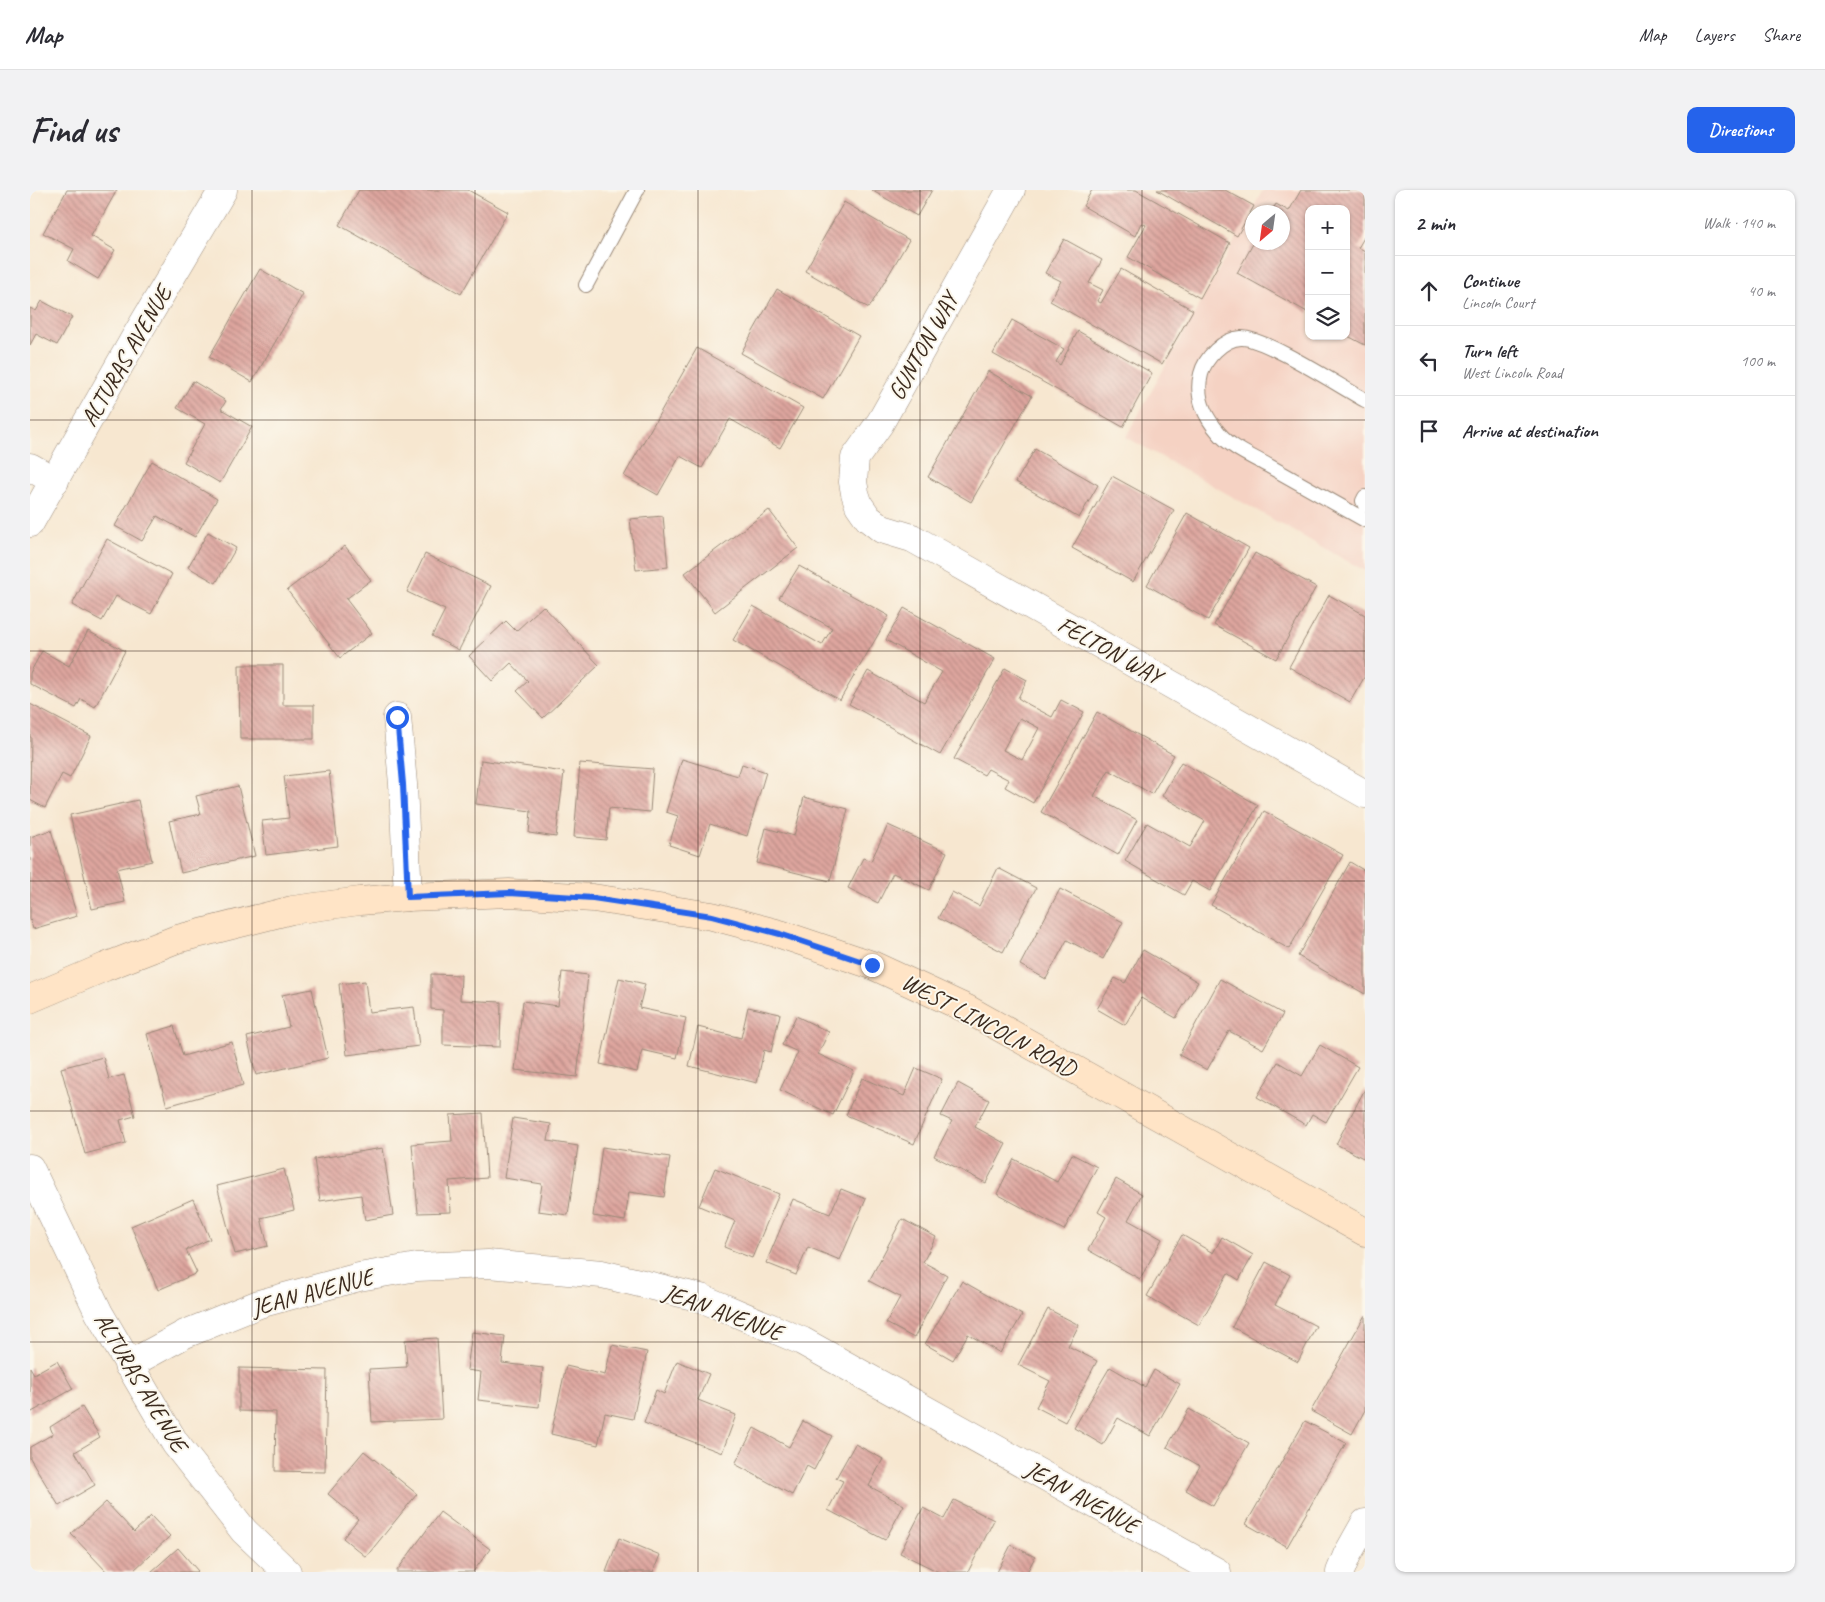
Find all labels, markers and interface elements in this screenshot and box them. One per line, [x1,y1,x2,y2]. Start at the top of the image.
text: Map [25,20,62,50]
text: Map [1639,24,1667,46]
text: Layers [1695,24,1734,46]
text: Share [1762,24,1800,46]
button: Directions [1687,107,1795,153]
text: Find us [30,108,117,153]
north arrow [1245,205,1290,250]
map controls [1305,205,1350,340]
button: + [1305,205,1350,250]
text: 2 min [1415,210,1455,236]
text: Walk · 140 m [1703,213,1775,233]
button: − [1305,250,1350,295]
text: Continue [1462,269,1519,293]
icon: ahead [1415,277,1443,305]
street label: ALTURAS AVENUE [74,278,180,432]
text: 40 m [1748,281,1775,301]
street label: GUNTON WAY [881,284,966,405]
text: Lincoln Court [1462,293,1534,313]
button: layers [1305,295,1350,340]
text: Turn left [1462,339,1517,363]
icon: left [1415,347,1443,375]
text: 100 m [1741,351,1775,371]
text: West Lincoln Road [1462,363,1562,383]
icon: arrive [1415,417,1443,445]
text: Arrive at destination [1462,419,1598,443]
street label: FELTON WAY [1053,609,1170,692]
route start [386,706,409,729]
route end [861,954,884,977]
street label: WEST LINCOLN ROAD [897,966,1083,1085]
street label: JEAN AVENUE [247,1261,379,1323]
street label: JEAN AVENUE [658,1276,789,1348]
street label: ALTURAS AVENUE [88,1307,196,1460]
street label: JEAN AVENUE [1019,1453,1146,1542]

